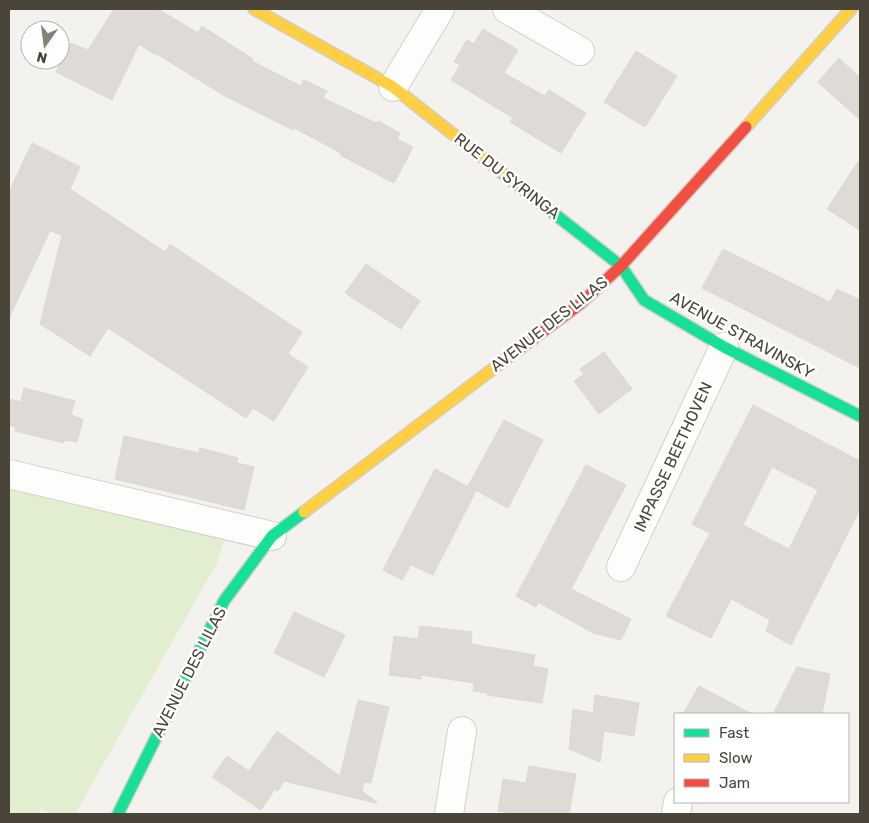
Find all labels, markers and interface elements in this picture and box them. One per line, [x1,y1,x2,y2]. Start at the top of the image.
north arrow [20,20,70,70]
text: N [35,48,49,67]
street label: RUE DU SYRINGA [450,129,564,223]
street label: AVENUE DES LILAS [487,272,611,376]
street label: AVENUE STRAVINSKY [667,288,817,382]
street label: IMPASSE BEETHOVEN [630,379,716,535]
street label: AVENUE DES LILAS [148,604,230,740]
legend [674,713,849,803]
text: Fast [719,724,749,742]
text: Slow [719,749,752,767]
text: Jam [719,774,750,792]

